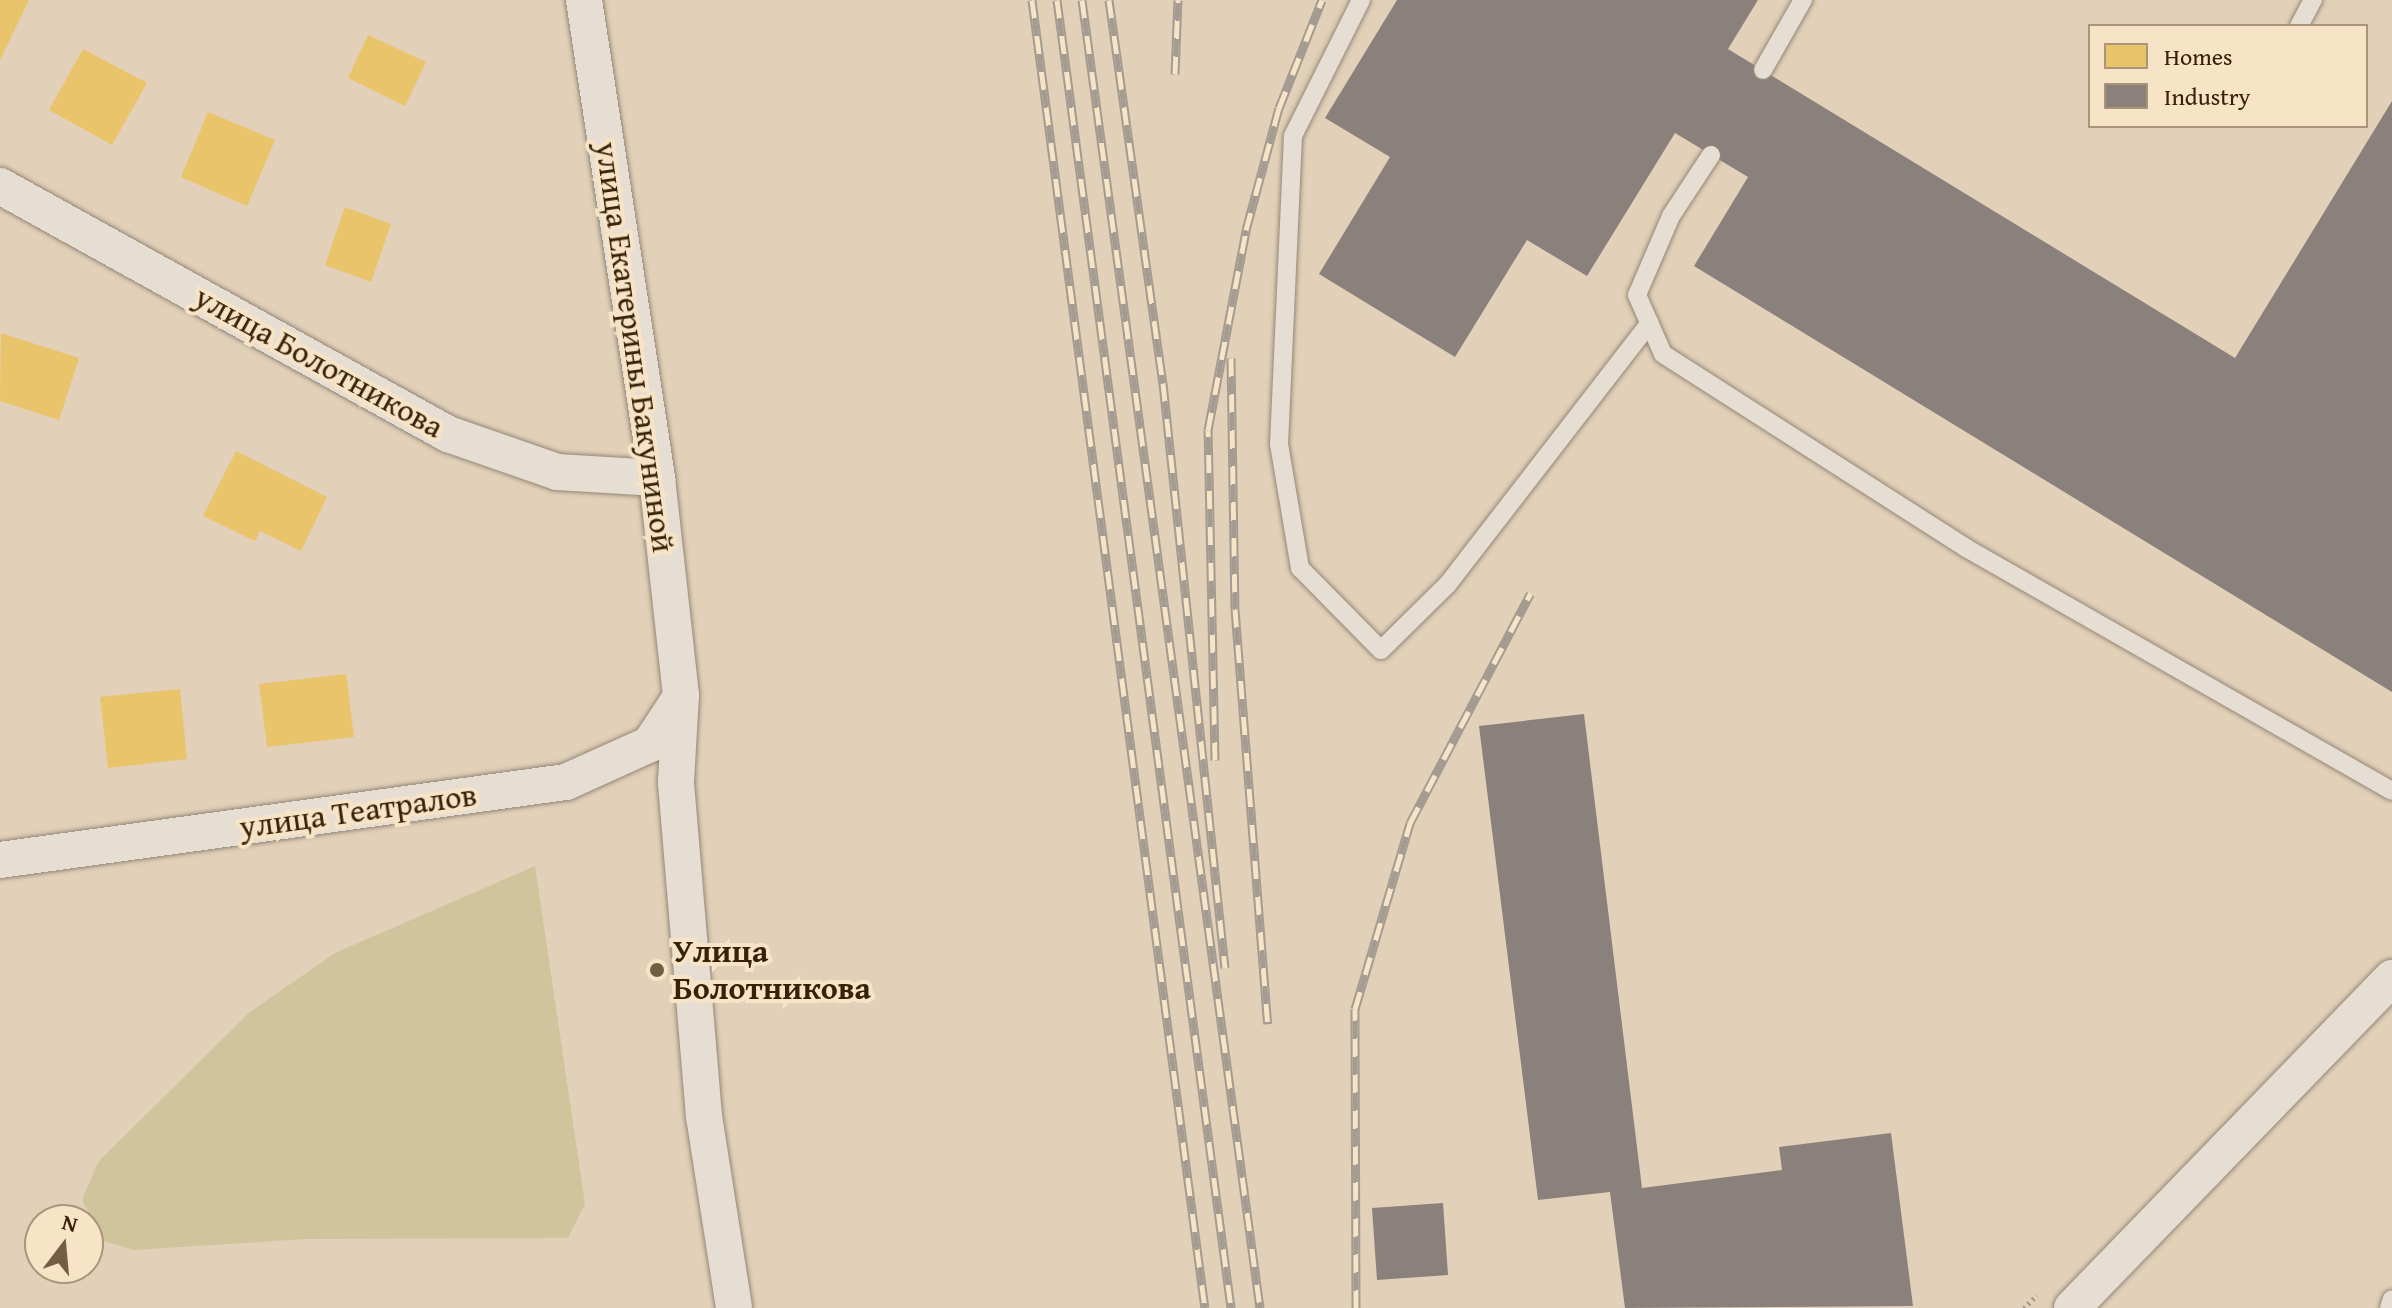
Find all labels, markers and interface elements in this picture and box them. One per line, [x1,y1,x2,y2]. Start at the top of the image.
legend [2088,24,2368,128]
text: Homes [2164,39,2233,74]
text: Industry [2164,79,2251,114]
street label: улица Екатерины Бакуниной [587,139,683,555]
street label: улица Болотникова [188,278,450,446]
street label: улица Театралов [237,775,479,847]
place label: Улица Болотникова [673,933,871,1008]
marker: Улица Болотникова [648,961,666,979]
north arrow [24,1204,104,1284]
text: N [59,1205,82,1240]

